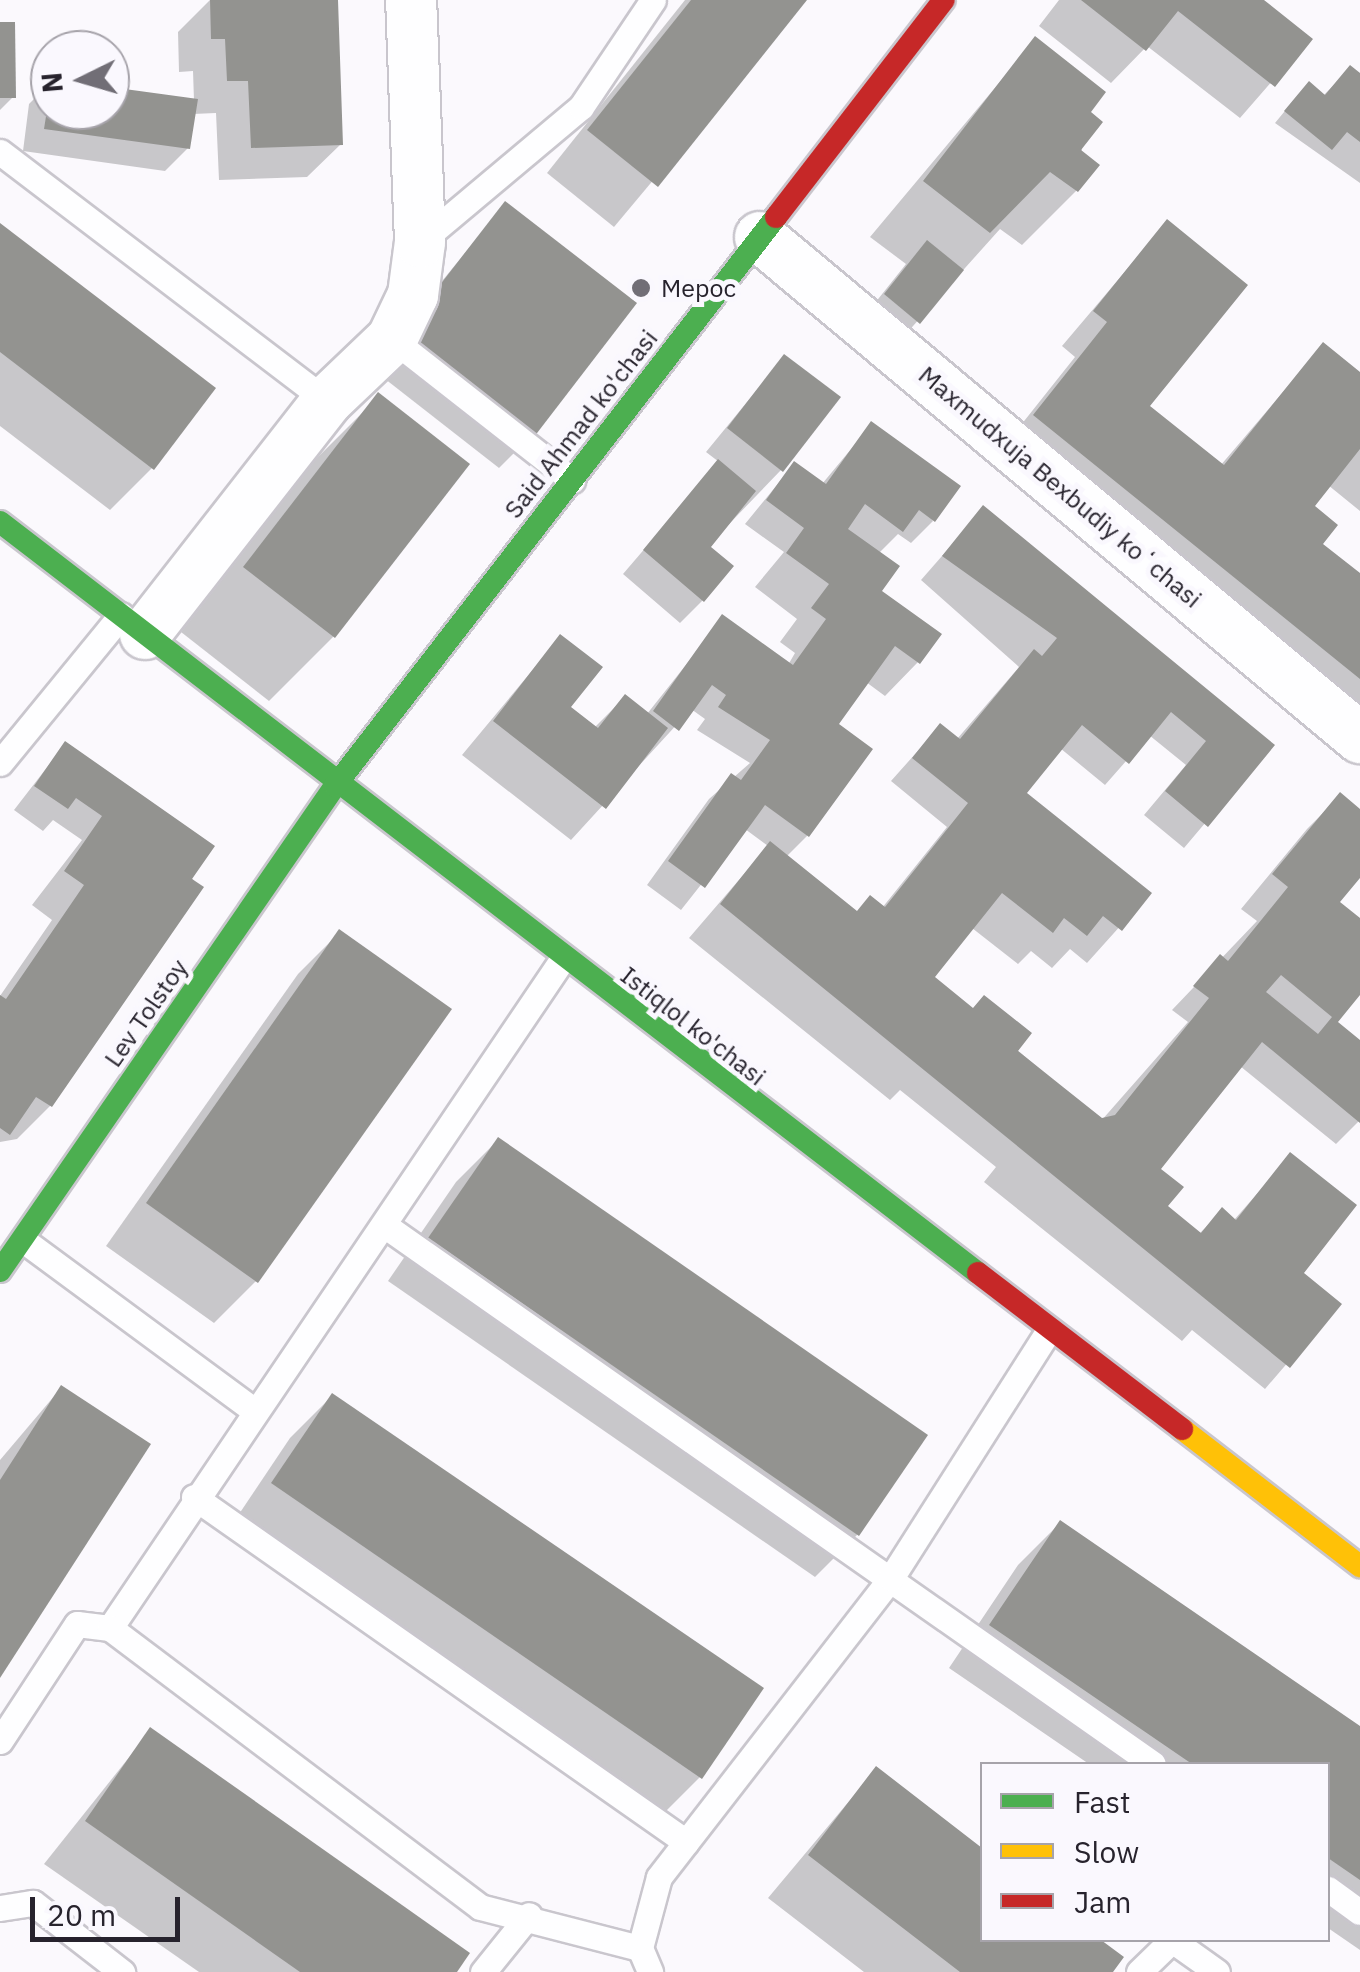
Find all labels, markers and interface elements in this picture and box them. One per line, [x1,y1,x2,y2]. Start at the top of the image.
north arrow [30,30,130,130]
text: N [32,71,71,94]
place label: Мерос [661,273,736,303]
marker: Мерос [630,277,652,299]
street label: Said Ahmad ko'chasi [498,324,664,524]
street label: Maxmudxuja Bexbudiy koʻchasi [913,360,1207,614]
street label: Lev Tolstoy [98,953,194,1073]
street label: Istiqlol ko'chasi [615,960,771,1092]
legend [980,1762,1330,1942]
text: Fast [1074,1782,1131,1821]
text: Slow [1074,1832,1139,1871]
scale bar [35,1877,185,1939]
text: Jam [1074,1882,1132,1921]
text: 20 m [47,1895,116,1934]

